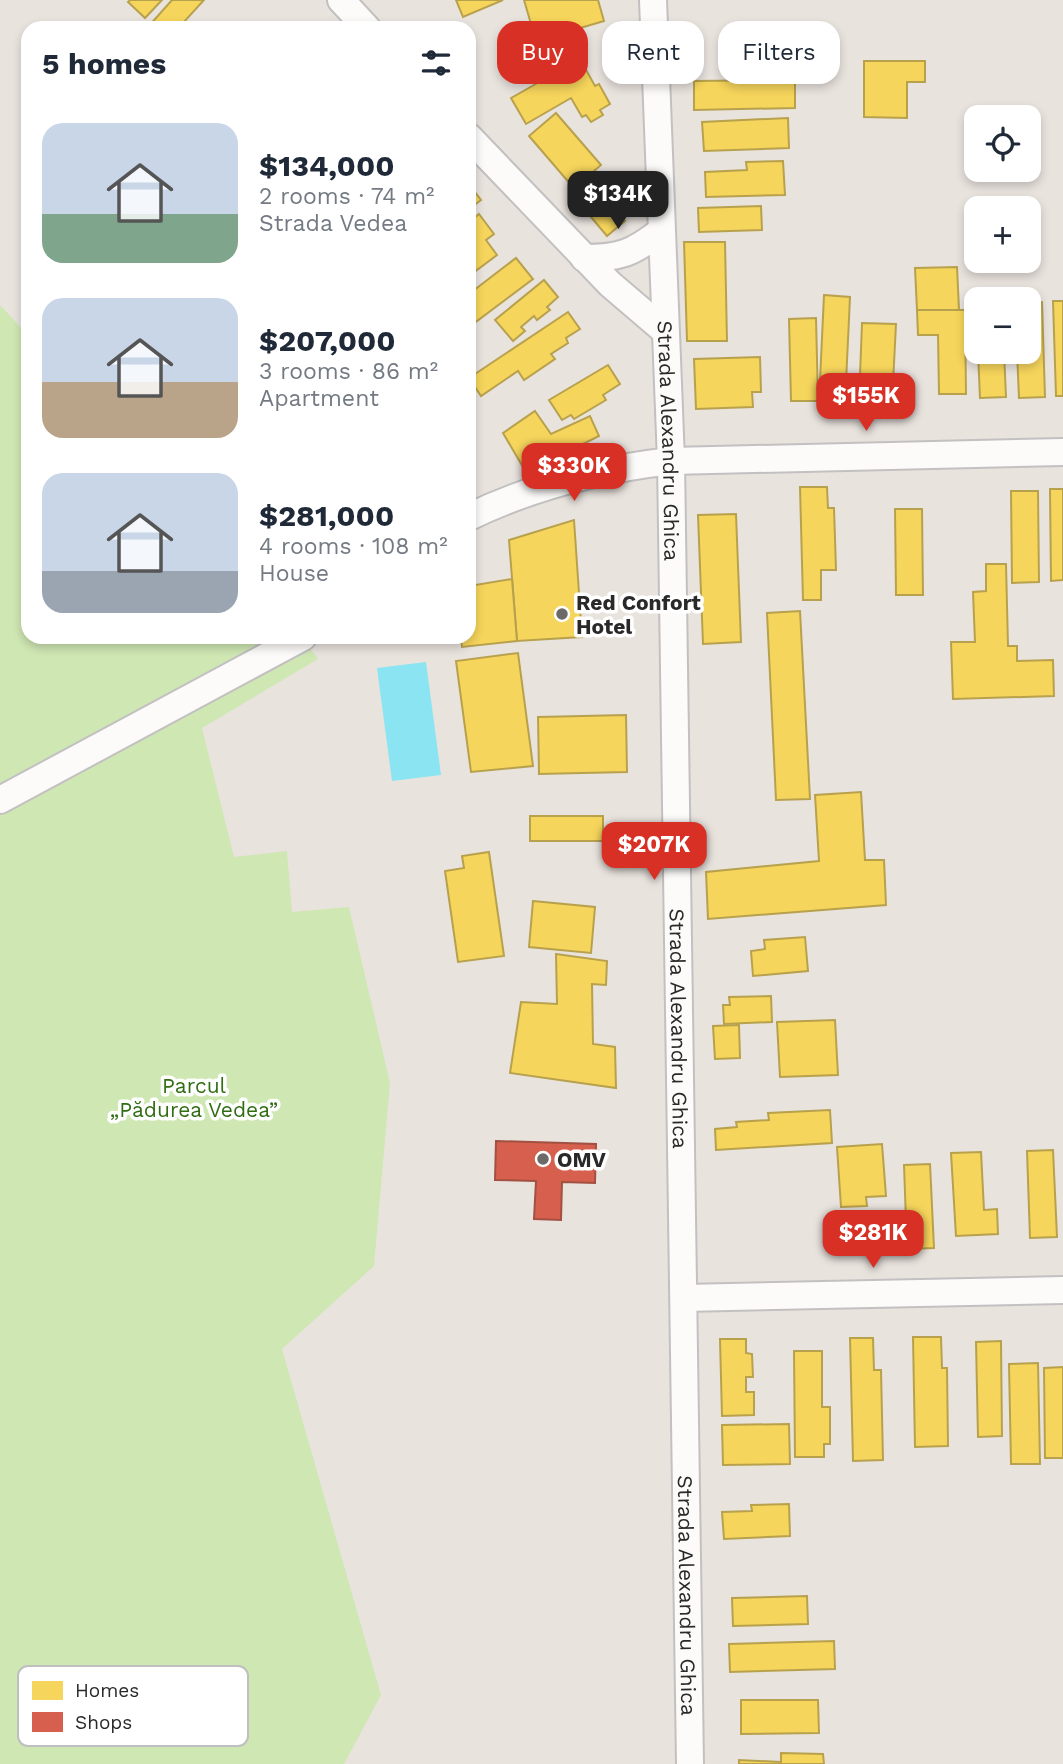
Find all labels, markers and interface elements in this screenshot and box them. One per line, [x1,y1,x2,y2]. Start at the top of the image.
chip: Buy [497,21,588,84]
chip: Rent [602,21,704,84]
chip: Filters [718,21,840,84]
icon: filters [417,44,455,82]
text: 5 homes [42,46,166,81]
map controls [964,105,1041,364]
button: locate [964,105,1041,182]
text: $134,000 [259,148,395,183]
icon: home [98,151,182,235]
pin: $134K [569,172,667,231]
text: $134K [583,180,653,207]
text: 2 rooms · 74 m² [259,183,434,210]
button: + [964,196,1041,273]
text: Strada Vedea [259,210,407,237]
button: − [964,287,1041,364]
street label: Strada Alexandru Ghica [653,320,685,561]
text: $207,000 [259,323,396,358]
icon: home [98,326,182,410]
text: 3 rooms · 86 m² [259,358,438,385]
pin: $155K [817,374,915,433]
text: $155K [832,382,900,409]
text: Apartment [259,385,379,412]
pin: $330K [525,444,623,503]
text: $330K [538,452,610,479]
text: $281,000 [259,498,394,533]
icon: home [98,501,182,585]
text: 4 rooms · 108 m² [259,533,448,560]
text: House [259,560,329,587]
place label: Red Confort Hotel [576,590,701,639]
marker: Red Confort Hotel [554,606,570,622]
pin: $207K [605,822,703,882]
text: $207K [618,831,690,858]
street label: Strada Alexandru Ghica [665,908,694,1149]
park label: Parcul „Pădurea Vedea” [110,1073,278,1122]
place label: OMV [557,1147,607,1172]
marker: OMV [535,1151,551,1167]
pin: $281K [824,1210,922,1270]
text: $281K [839,1219,907,1246]
street label: Strada Alexandru Ghica [673,1475,702,1716]
legend [18,1666,248,1746]
text: Homes [75,1679,139,1702]
text: Shops [75,1711,132,1734]

